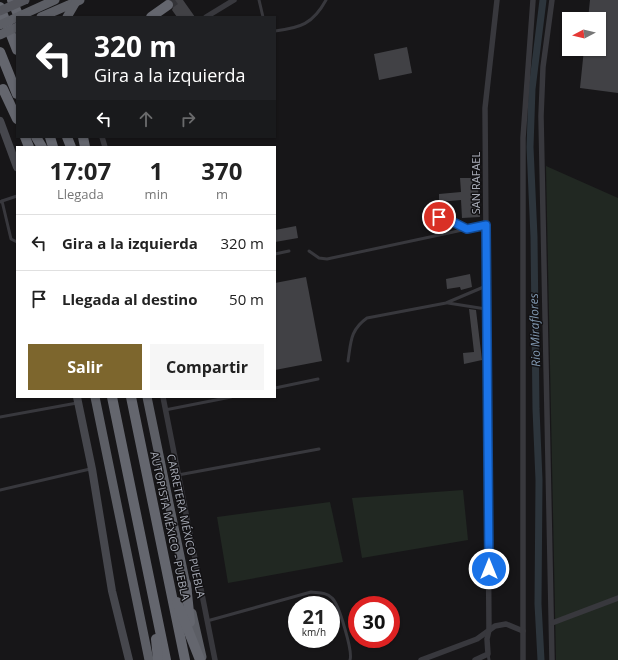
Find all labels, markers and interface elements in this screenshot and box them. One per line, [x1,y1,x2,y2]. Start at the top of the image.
north arrow [562,12,606,56]
map controls [562,12,606,56]
text: 320 m [94,27,177,65]
icon: left [28,32,80,84]
text: Gira a la izquierda [94,63,246,87]
icon: left [93,108,115,130]
icon: ahead [135,108,157,130]
icon: right [177,108,199,130]
street label: SAN RAFAEL [468,152,483,214]
text: 17:07 [49,154,111,187]
text: 1 [149,154,163,187]
text: 370 [201,154,243,187]
text: Llegada [57,185,104,203]
text: min [145,185,168,203]
text: m [216,185,228,203]
pin [422,200,456,234]
icon: arrive [428,206,450,228]
icon: left [28,232,50,254]
text: Gira a la izquierda [62,233,198,253]
text: 320 m [220,233,264,253]
icon: arrive [28,288,50,310]
text: Llegada al destino [62,289,197,309]
text: 50 m [229,289,264,309]
water label: Rio Miraflores [525,293,544,367]
button: Salir [28,344,142,390]
button: Compartir [150,344,264,390]
street label: AUTOPISTA MÉXICO - PUEBLA [147,450,194,602]
street label: CARRETERA MÉXICO PUEBLA [164,453,209,599]
position arrow [468,548,510,590]
speed limit sign: 30 [348,596,400,648]
text: 21 [303,603,325,630]
text: km/h [302,625,326,639]

